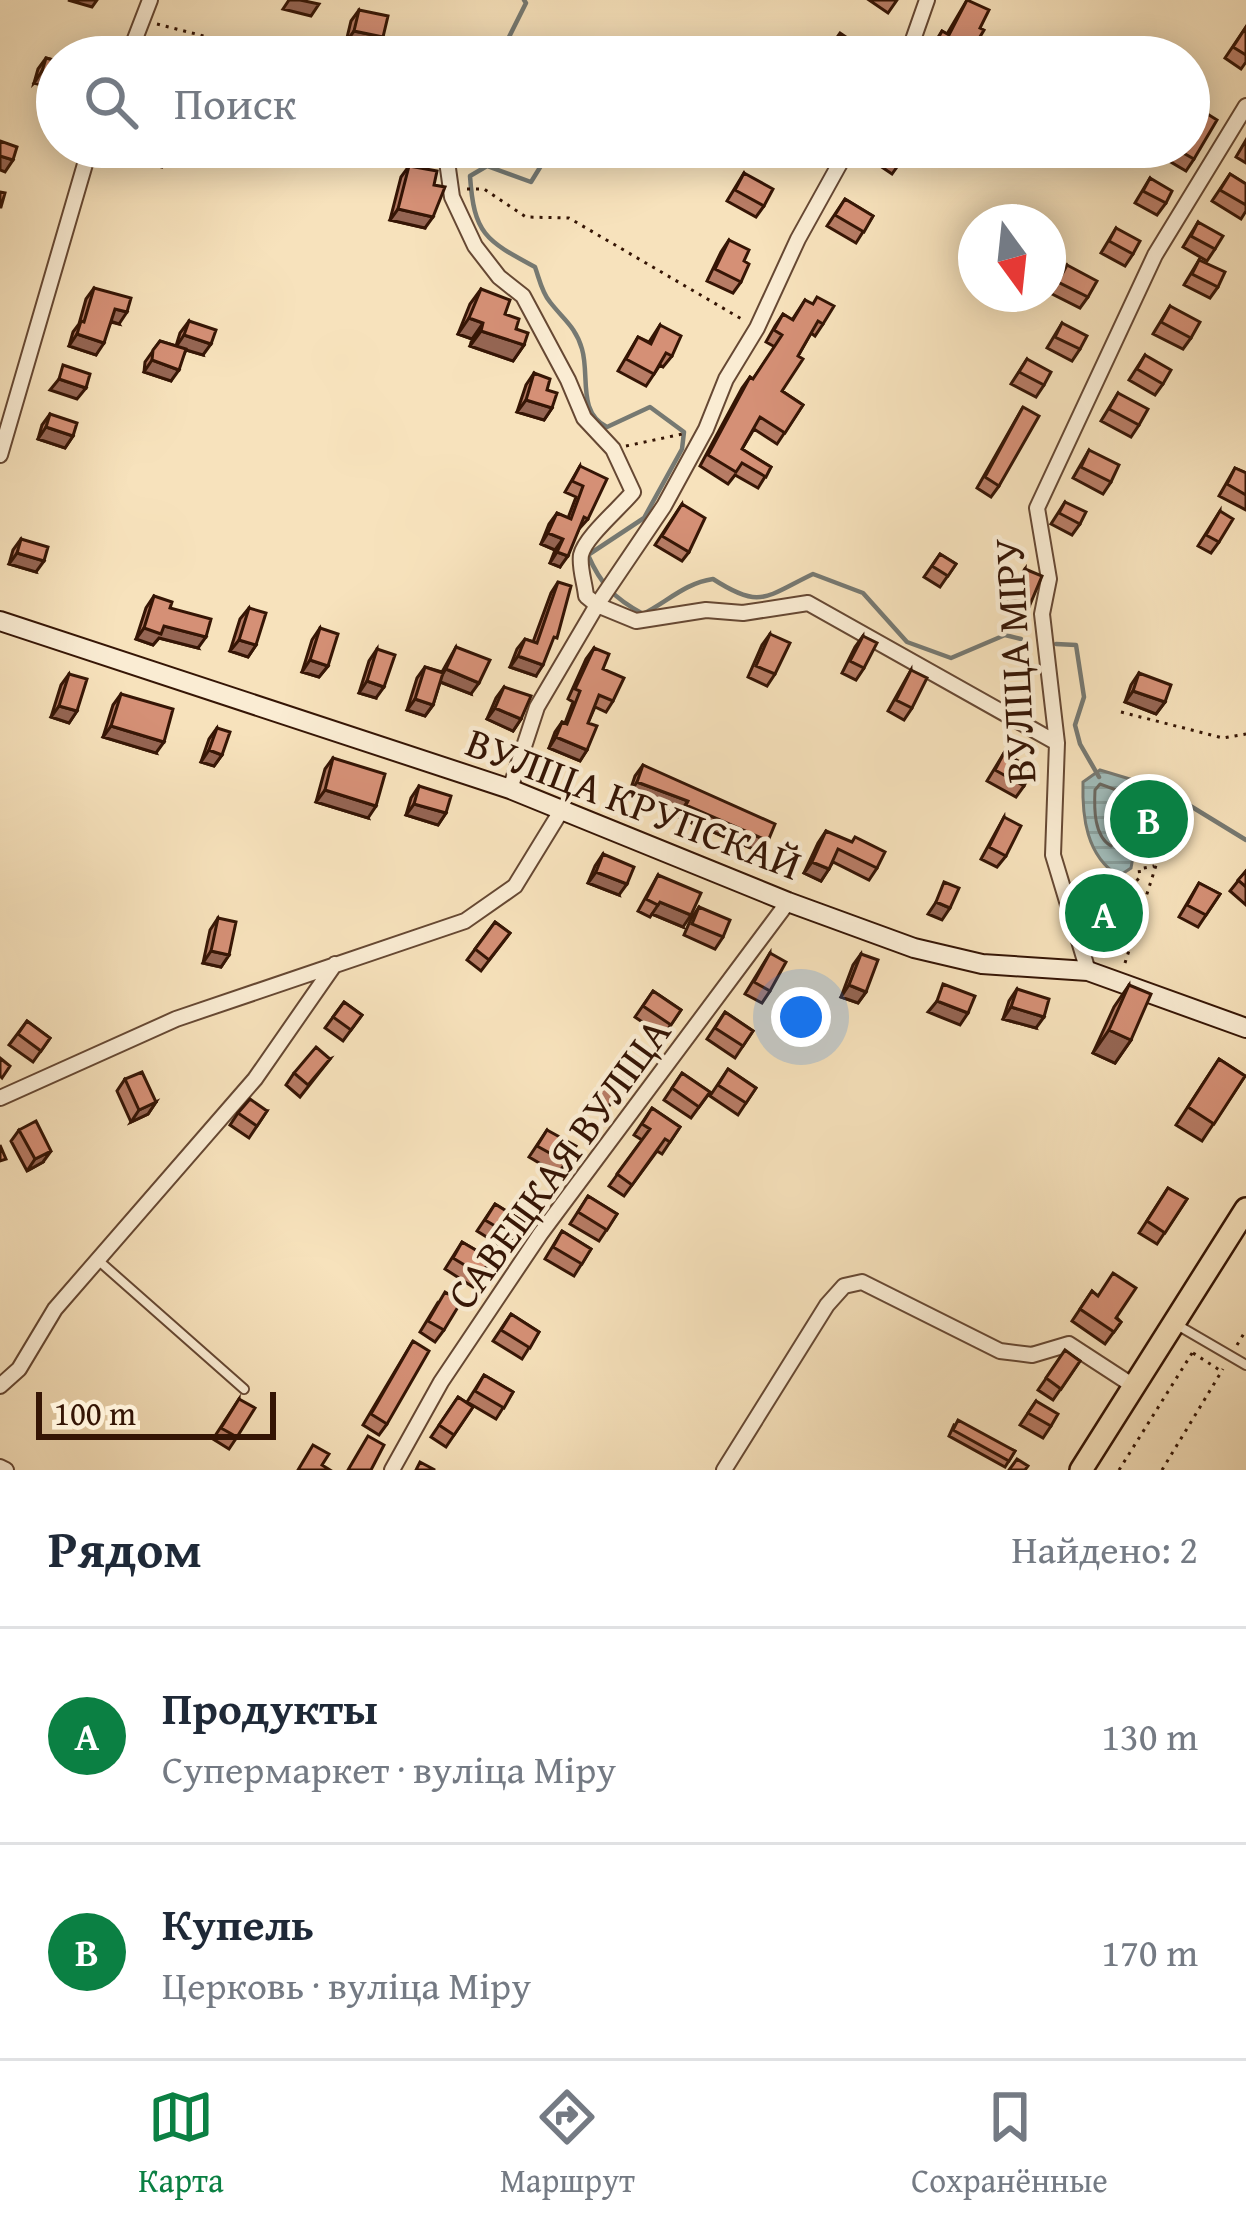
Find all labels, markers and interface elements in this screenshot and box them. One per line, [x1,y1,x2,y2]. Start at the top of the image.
search box [36,36,1210,168]
icon: search [78,69,144,135]
text: Поиск [174,70,296,135]
north arrow [958,204,1066,312]
street label: ВУЛІЦА МІРУ [977,537,1050,785]
street label: ВУЛІЦА КРУПСКАЙ [458,711,810,894]
pin: B [1110,774,1188,864]
pin: A [1065,868,1143,958]
your location [771,987,831,1047]
street label: САВЕЦКАЯ ВУЛІЦА [431,1004,685,1321]
scale bar [36,1386,276,1439]
text: 100 m [54,1389,136,1437]
text: Рядом [48,1511,202,1586]
text: Найдено: 2 [1011,1520,1198,1577]
text: Продукты [162,1675,378,1740]
text: A [75,1707,99,1764]
text: 130 m [1101,1707,1198,1764]
text: Супермаркет · вуліца Міру [162,1740,616,1797]
text: Купель [162,1891,314,1956]
text: B [75,1923,99,1980]
text: 170 m [1101,1923,1198,1980]
text: Церковь · вуліца Міру [162,1956,531,2013]
tab: Карта [138,2084,224,2204]
tab: Маршрут [500,2084,635,2204]
tab: Сохранённые [911,2084,1108,2204]

